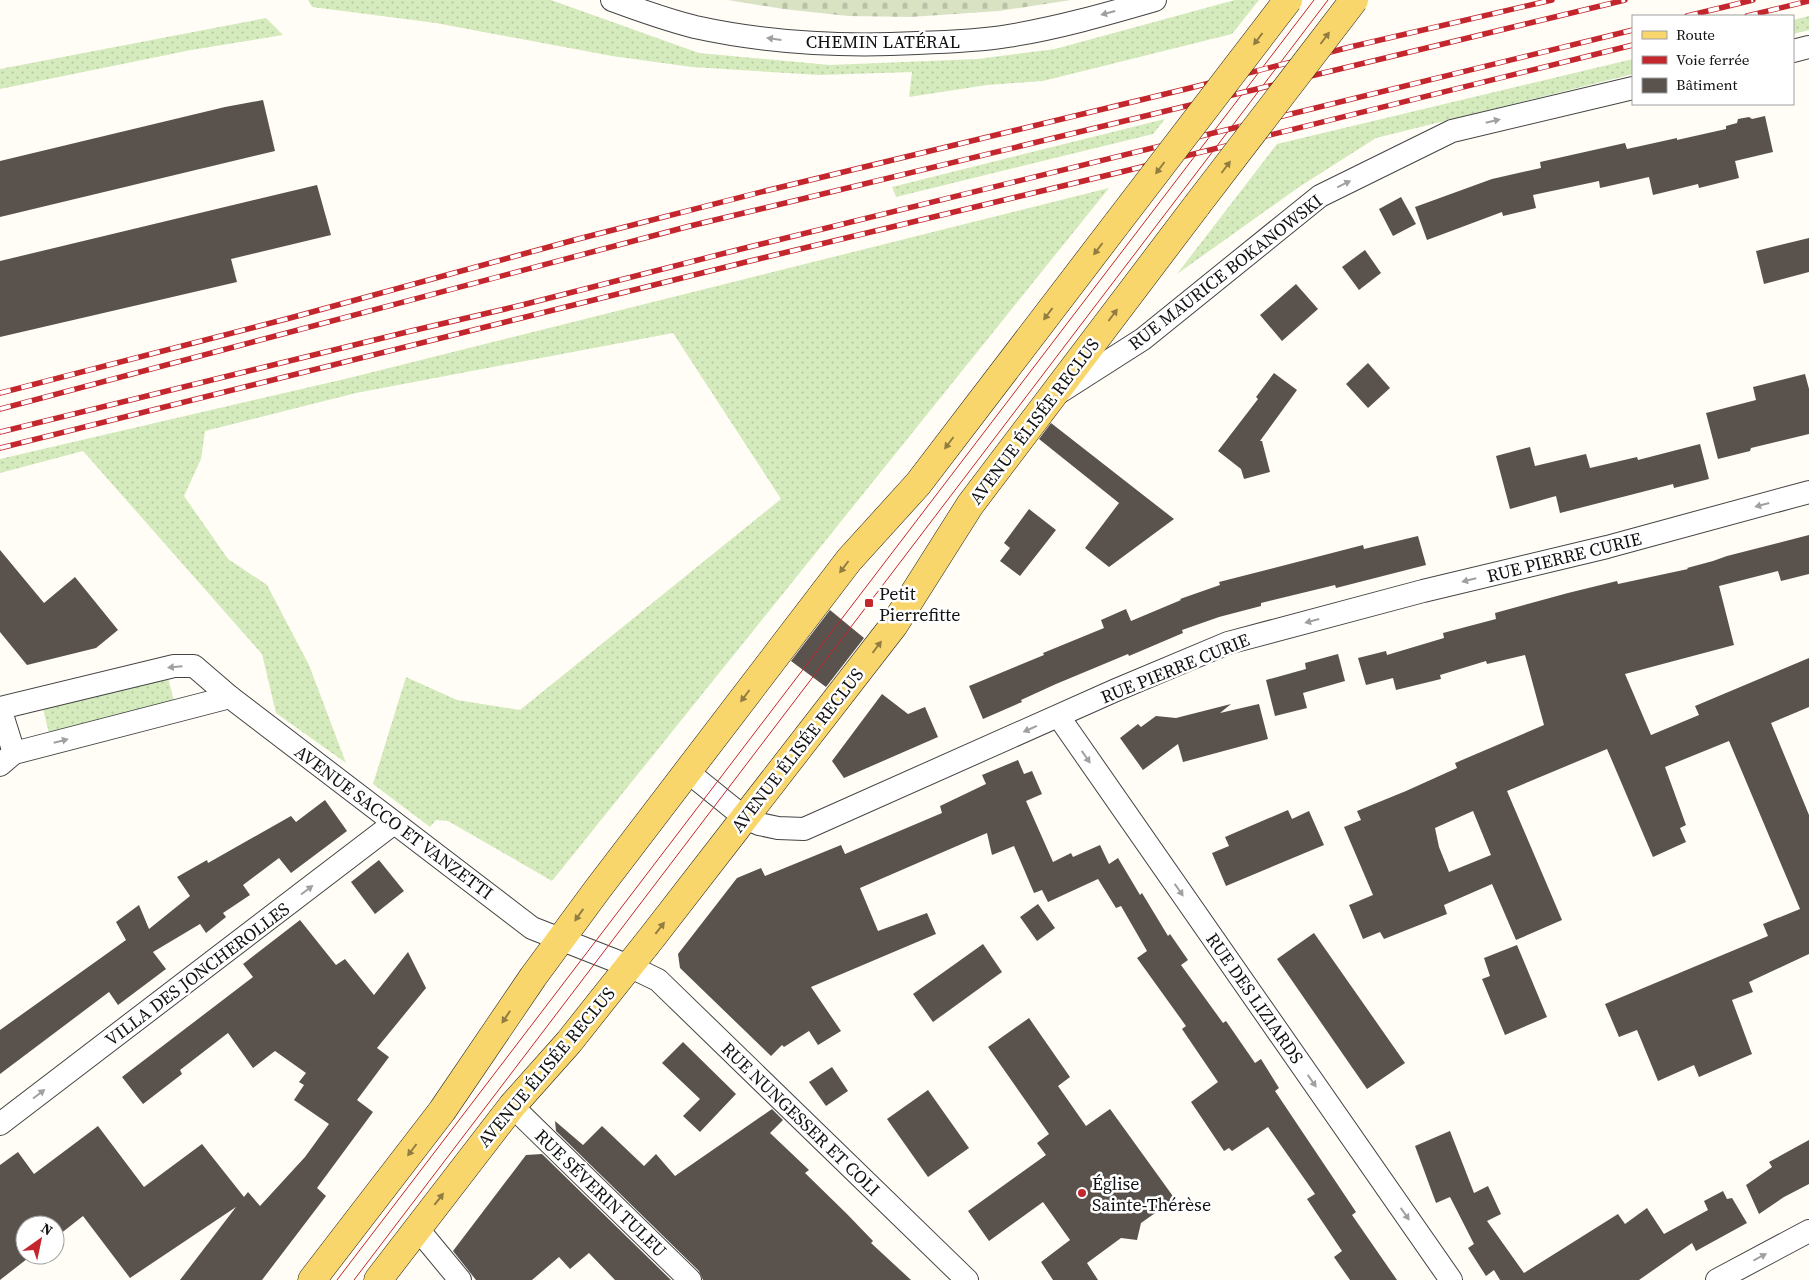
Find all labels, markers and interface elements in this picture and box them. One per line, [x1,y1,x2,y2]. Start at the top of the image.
one-way arrow [1101,9,1116,17]
legend [1632,15,1794,105]
text: Route [1676,24,1715,45]
street label: CHEMIN LATÉRAL [806,29,960,54]
one-way arrow [1320,31,1331,44]
one-way arrow [1253,32,1264,45]
one-way arrow [766,35,782,43]
text: Voie ferrée [1676,49,1750,70]
text: Bâtiment [1676,74,1738,95]
one-way arrow [1486,117,1501,125]
one-way arrow [1221,160,1232,173]
one-way arrow [1154,161,1165,174]
one-way arrow [1337,180,1351,188]
street label: RUE MAURICE BOKANOWSKI [1123,188,1327,356]
one-way arrow [1093,242,1103,256]
one-way arrow [1043,307,1053,321]
one-way arrow [1108,309,1119,322]
street label: AVENUE ÉLISÉE RECLUS [963,333,1105,509]
one-way arrow [944,436,954,450]
one-way arrow [1754,501,1770,509]
street label: RUE PIERRE CURIE [1484,526,1644,588]
one-way arrow [839,560,849,574]
one-way arrow [1462,576,1477,584]
place label: Petit Pierrefitte [879,581,960,627]
marker: Petit Pierrefitte [863,597,875,609]
one-way arrow [1304,617,1319,625]
street label: RUE PIERRE CURIE [1097,627,1253,709]
one-way arrow [872,640,882,654]
one-way arrow [167,663,183,671]
street label: AVENUE ÉLISÉE RECLUS [725,663,869,837]
one-way arrow [740,689,750,703]
one-way arrow [1023,726,1037,734]
one-way arrow [53,737,68,745]
street label: AVENUE SACCO ET VANZETTI [290,739,498,905]
one-way arrow [1081,750,1091,764]
one-way arrow [1174,883,1184,897]
one-way arrow [300,884,313,895]
street label: VILLA DES JONCHEROLLES [100,896,294,1052]
one-way arrow [574,908,584,922]
one-way arrow [655,921,665,935]
street label: RUE DES LIZIARDS [1200,928,1310,1068]
street label: AVENUE ÉLISÉE RECLUS [471,982,621,1152]
one-way arrow [501,1010,511,1024]
street label: RUE NUNGESSER ET COLI [716,1036,886,1202]
one-way arrow [1307,1074,1317,1088]
one-way arrow [32,1089,45,1100]
street label: RUE SÉVERIN TULEU [530,1123,672,1263]
one-way arrow [407,1143,418,1156]
place label: Église Sainte-Thérèse [1092,1171,1211,1217]
marker: Église Sainte-Thérèse [1076,1187,1088,1199]
one-way arrow [434,1193,445,1206]
one-way arrow [1400,1208,1410,1221]
north arrow [15,1215,65,1265]
text: N [37,1218,57,1240]
one-way arrow [1753,1253,1767,1261]

